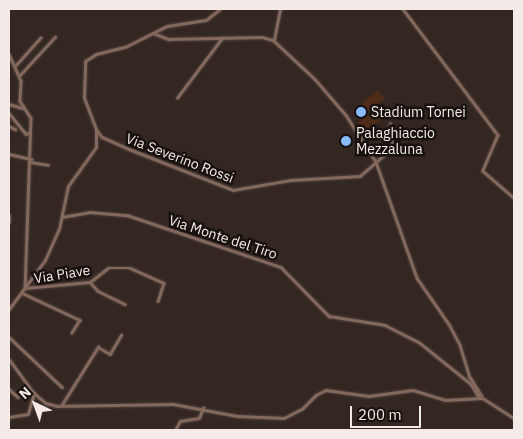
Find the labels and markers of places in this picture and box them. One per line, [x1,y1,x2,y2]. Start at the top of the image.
place label: Stadium Tornei [371,104,466,120]
marker: Stadium Tornei [355,106,367,118]
place label: Palaghiaccio Mezzaluna [356,125,435,158]
marker: Palaghiaccio Mezzaluna [340,135,352,147]

